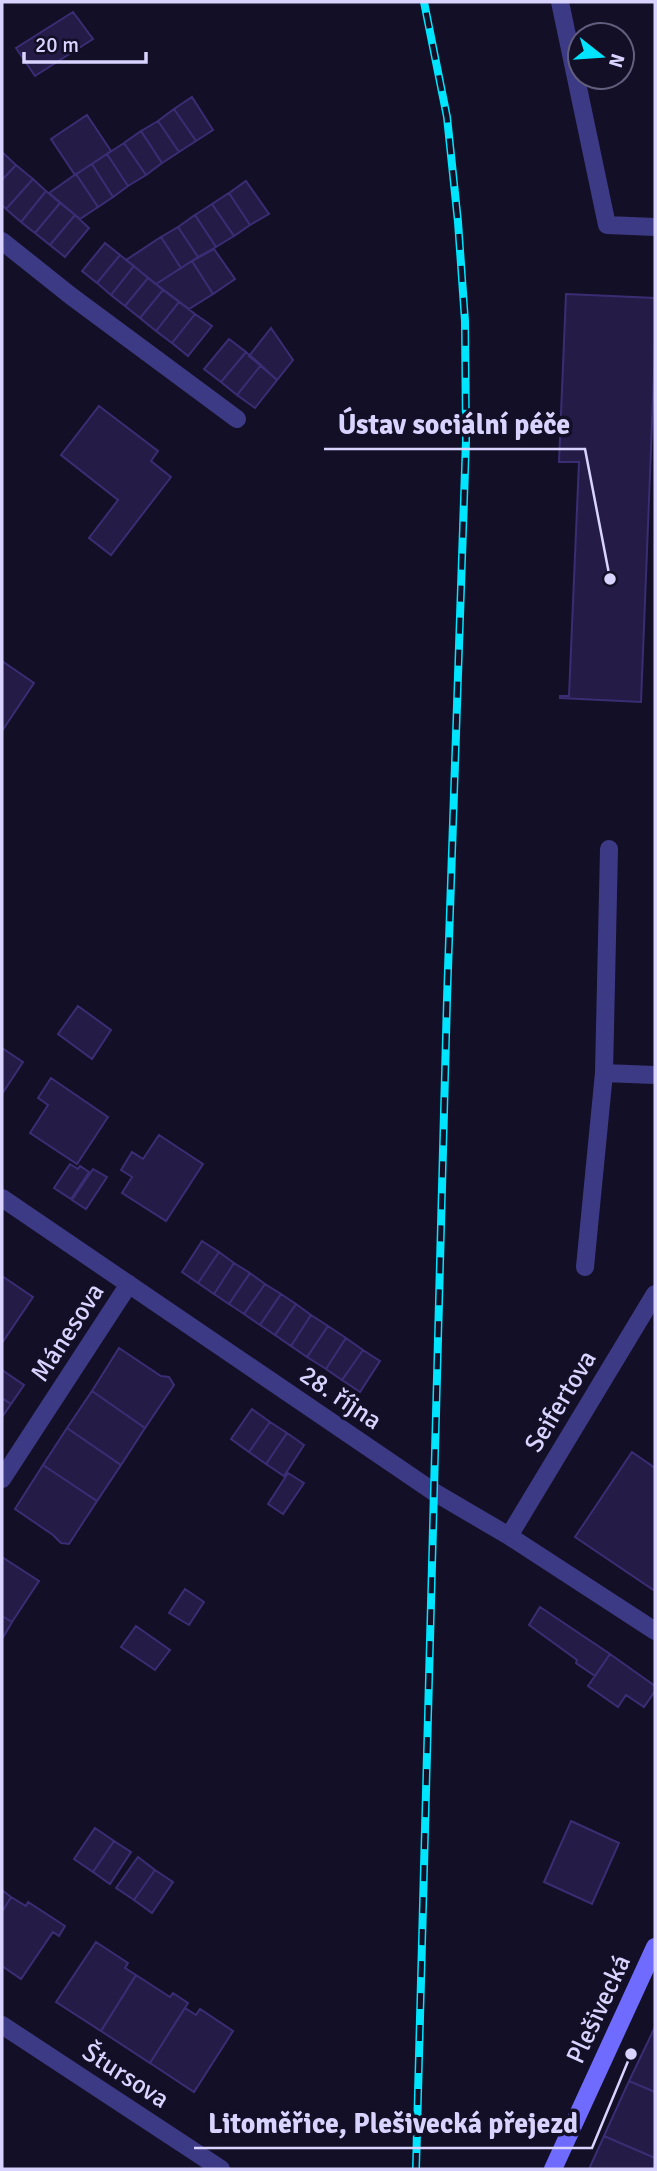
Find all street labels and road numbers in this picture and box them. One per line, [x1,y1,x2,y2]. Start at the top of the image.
street label: Mánesova [24,1277,111,1388]
street label: Seifertova [518,1345,604,1458]
street label: 28. října [293,1359,388,1437]
street label: Plešivecká [560,1950,638,2069]
street label: Štursova [76,2036,175,2116]

